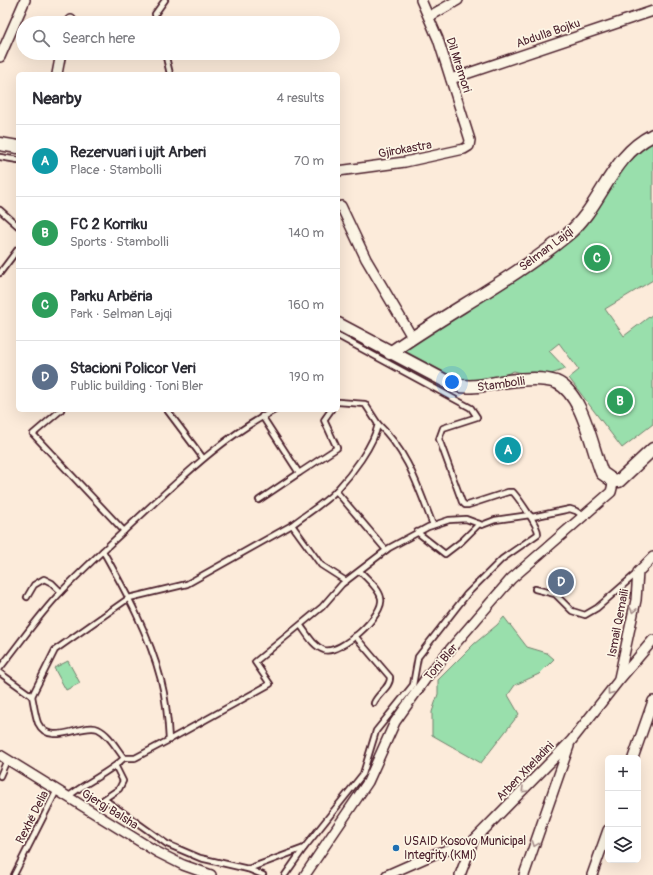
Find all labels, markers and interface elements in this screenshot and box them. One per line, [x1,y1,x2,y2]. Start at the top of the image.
search box [16,16,340,60]
street label: Abdulla Bojku [514,16,582,51]
icon: search [30,27,52,49]
text: Search here [62,29,135,48]
street label: Dil Mramori [443,36,474,95]
text: Nearby [32,88,81,109]
text: 4 results [277,90,324,106]
street label: Gjirokastra [377,137,433,162]
text: Rezervuari i ujit Arberi [70,143,206,162]
text: A [41,153,49,169]
text: 70 m [294,153,324,169]
text: Place · Stambolli [70,162,161,178]
text: FC 2 Korriku [70,215,147,234]
street label: Selman Lajqi [516,224,576,275]
text: B [41,225,49,241]
text: 140 m [288,225,324,241]
text: Sports · Stambolli [70,234,169,250]
pin: C [584,243,610,273]
text: Parku Arbëria [70,287,153,306]
text: C [41,297,49,313]
text: 160 m [288,297,324,313]
text: Park · Selman Lajqi [70,306,172,322]
text: Stacioni Policor Veri [70,359,196,378]
text: D [41,369,49,385]
text: 190 m [289,369,324,385]
your location [442,372,462,392]
street label: Stambolli [476,374,526,395]
text: Public building · Toni Bler [70,378,203,394]
pin: B [607,386,633,416]
pin: A [495,435,521,465]
pin: D [548,567,574,597]
street label: Ismail Qemaili [605,588,632,658]
one-way arrow [630,607,638,613]
street label: Toni Bler [421,640,462,684]
one-way arrow [607,687,614,694]
street label: Arben Xheladini [493,739,557,804]
map controls [605,755,641,863]
button: + [605,755,641,791]
one-way arrow [522,785,529,792]
street label: Gjergj Balsha [79,786,141,833]
street label: Rexhë Delia [13,788,52,846]
button: − [605,791,641,827]
button: layers [605,827,641,863]
place label: USAID Kosovo Municipal Integrity (KMI) [404,834,526,863]
one-way arrow [532,840,540,847]
marker: USAID Kosovo Municipal Integrity (KMI) [391,843,401,853]

